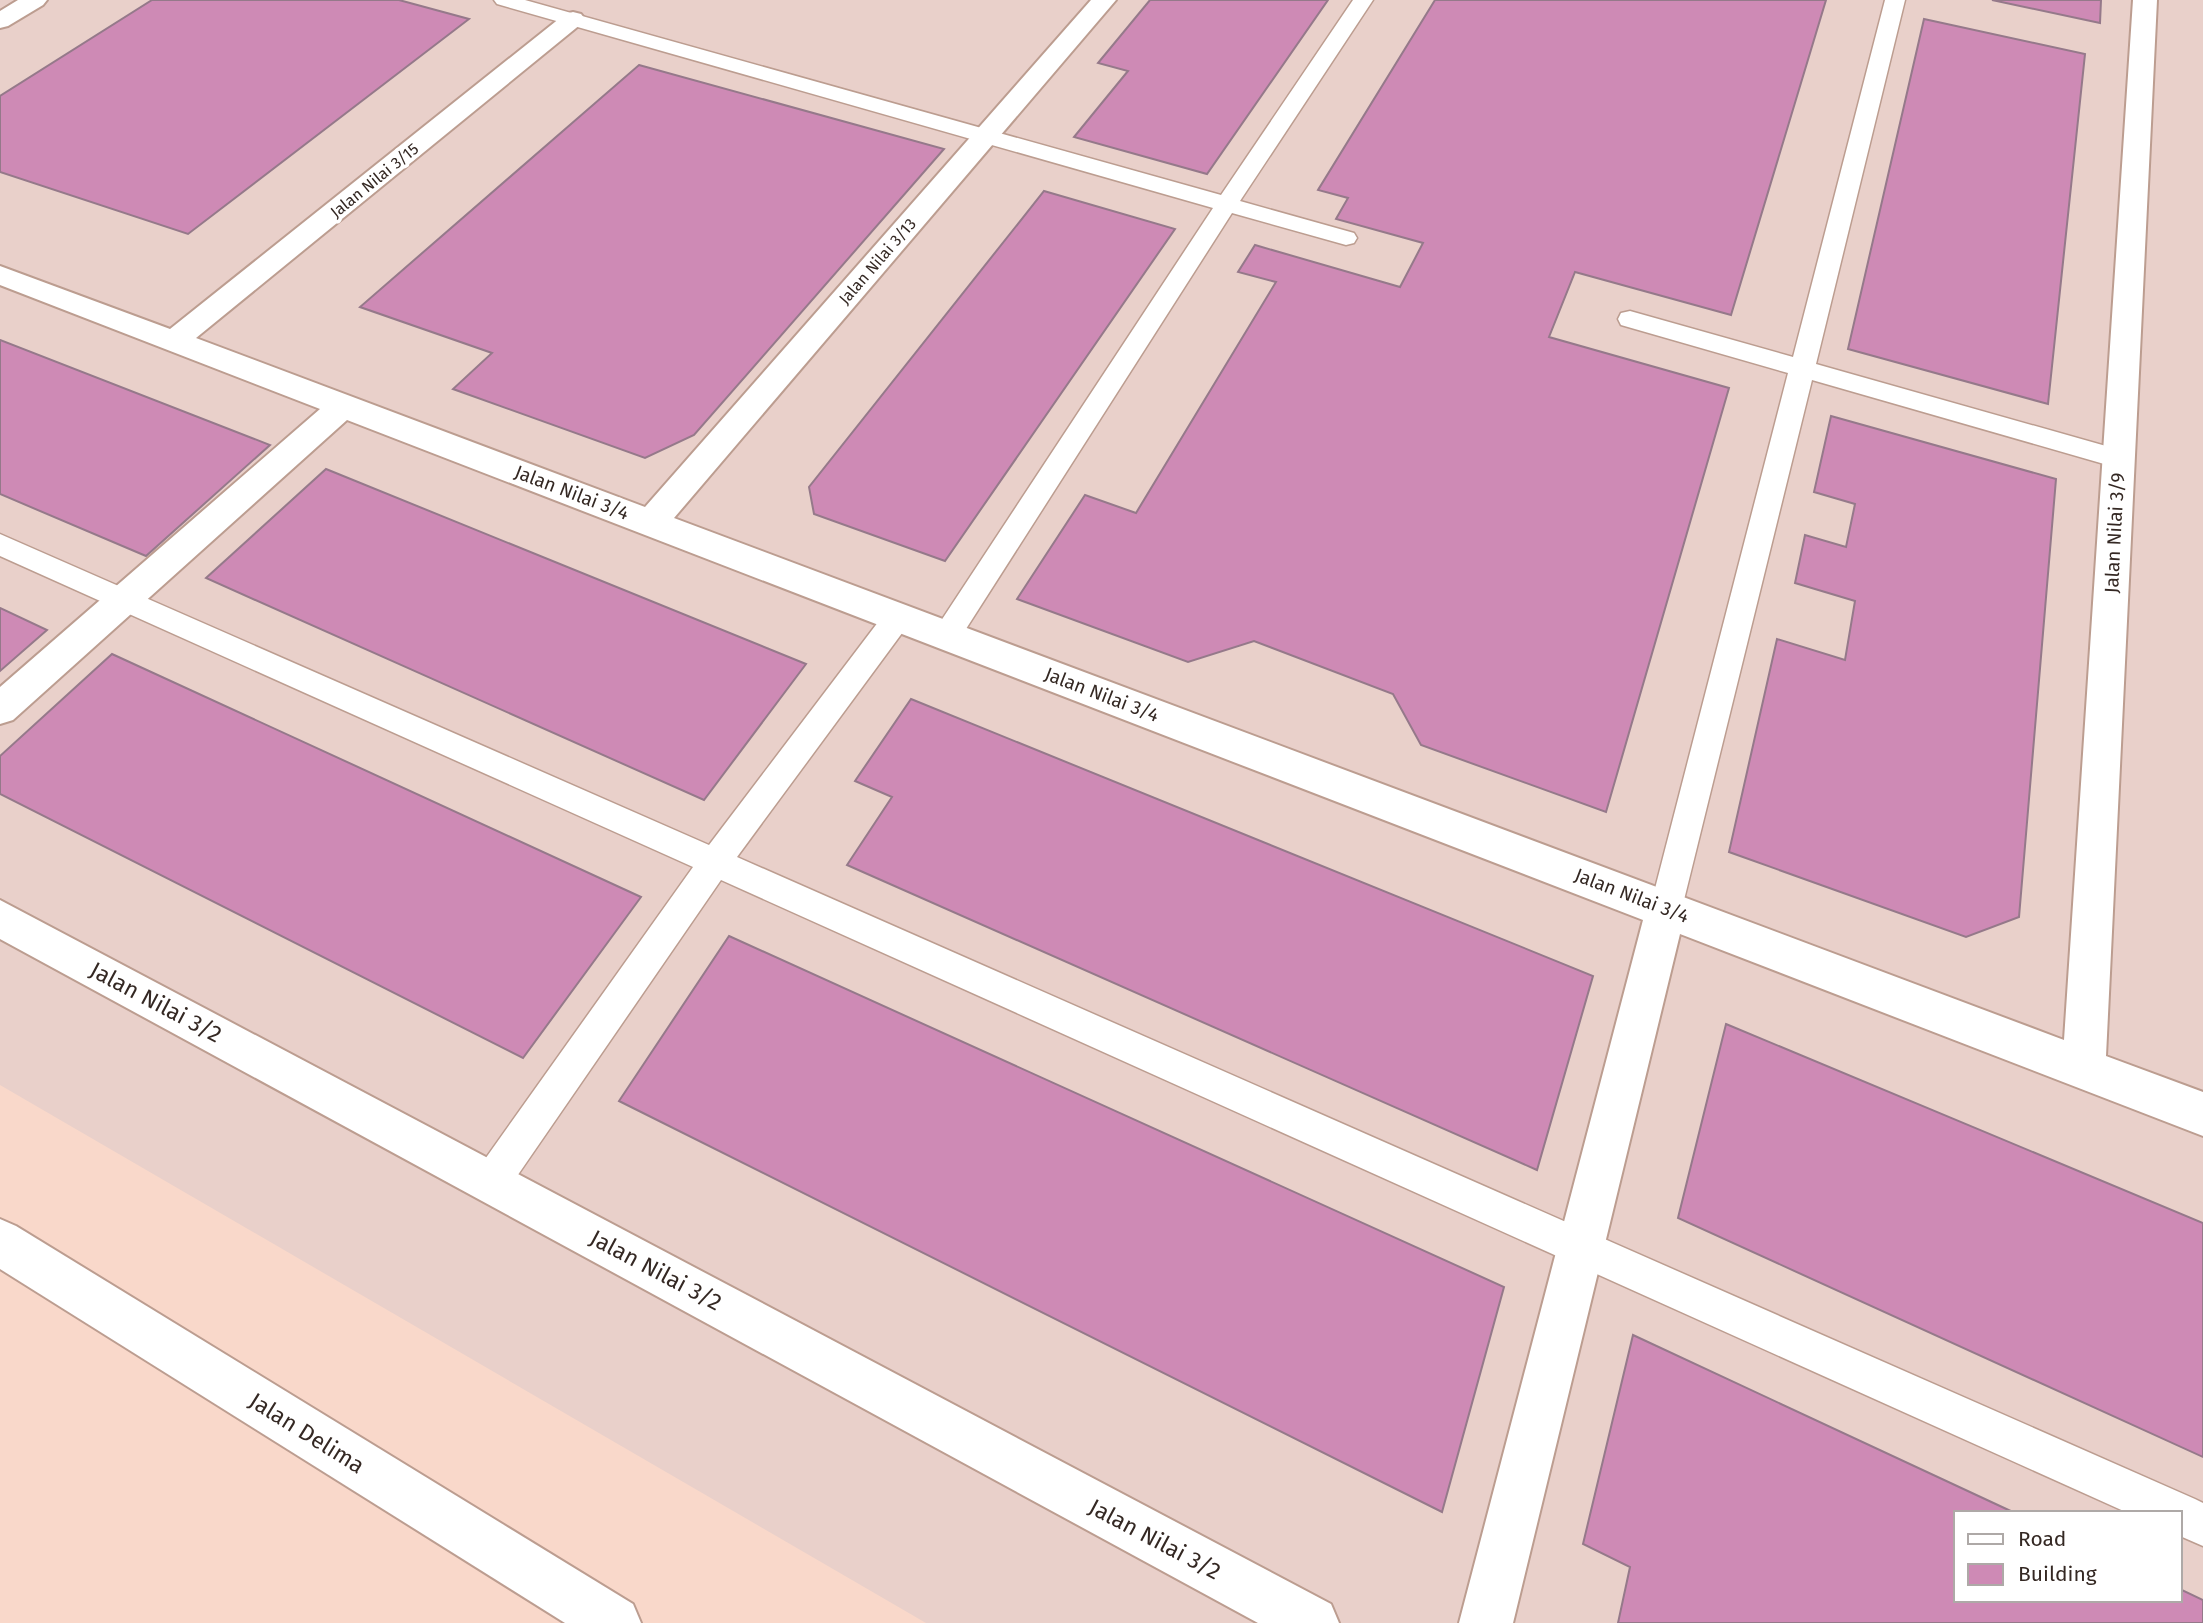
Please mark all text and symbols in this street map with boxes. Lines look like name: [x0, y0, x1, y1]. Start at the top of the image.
street label: Jalan Nilai 3/15: [326, 139, 422, 222]
street label: Jalan Nilai 3/13: [835, 214, 920, 308]
street label: Jalan Nilai 3/4: [511, 460, 632, 525]
street label: Jalan Nilai 3/9: [2100, 472, 2129, 594]
street label: Jalan Nilai 3/4: [1041, 662, 1162, 727]
street label: Jalan Nilai 3/4: [1571, 863, 1692, 928]
street label: Jalan Nilai 3/2: [85, 956, 227, 1048]
street label: Jalan Nilai 3/2: [585, 1224, 727, 1316]
street label: Jalan Delima: [244, 1386, 370, 1480]
street label: Jalan Nilai 3/2: [1084, 1493, 1226, 1585]
legend: [1954, 1511, 2182, 1602]
text: Road: [2018, 1526, 2066, 1552]
text: Building: [2018, 1561, 2097, 1587]

